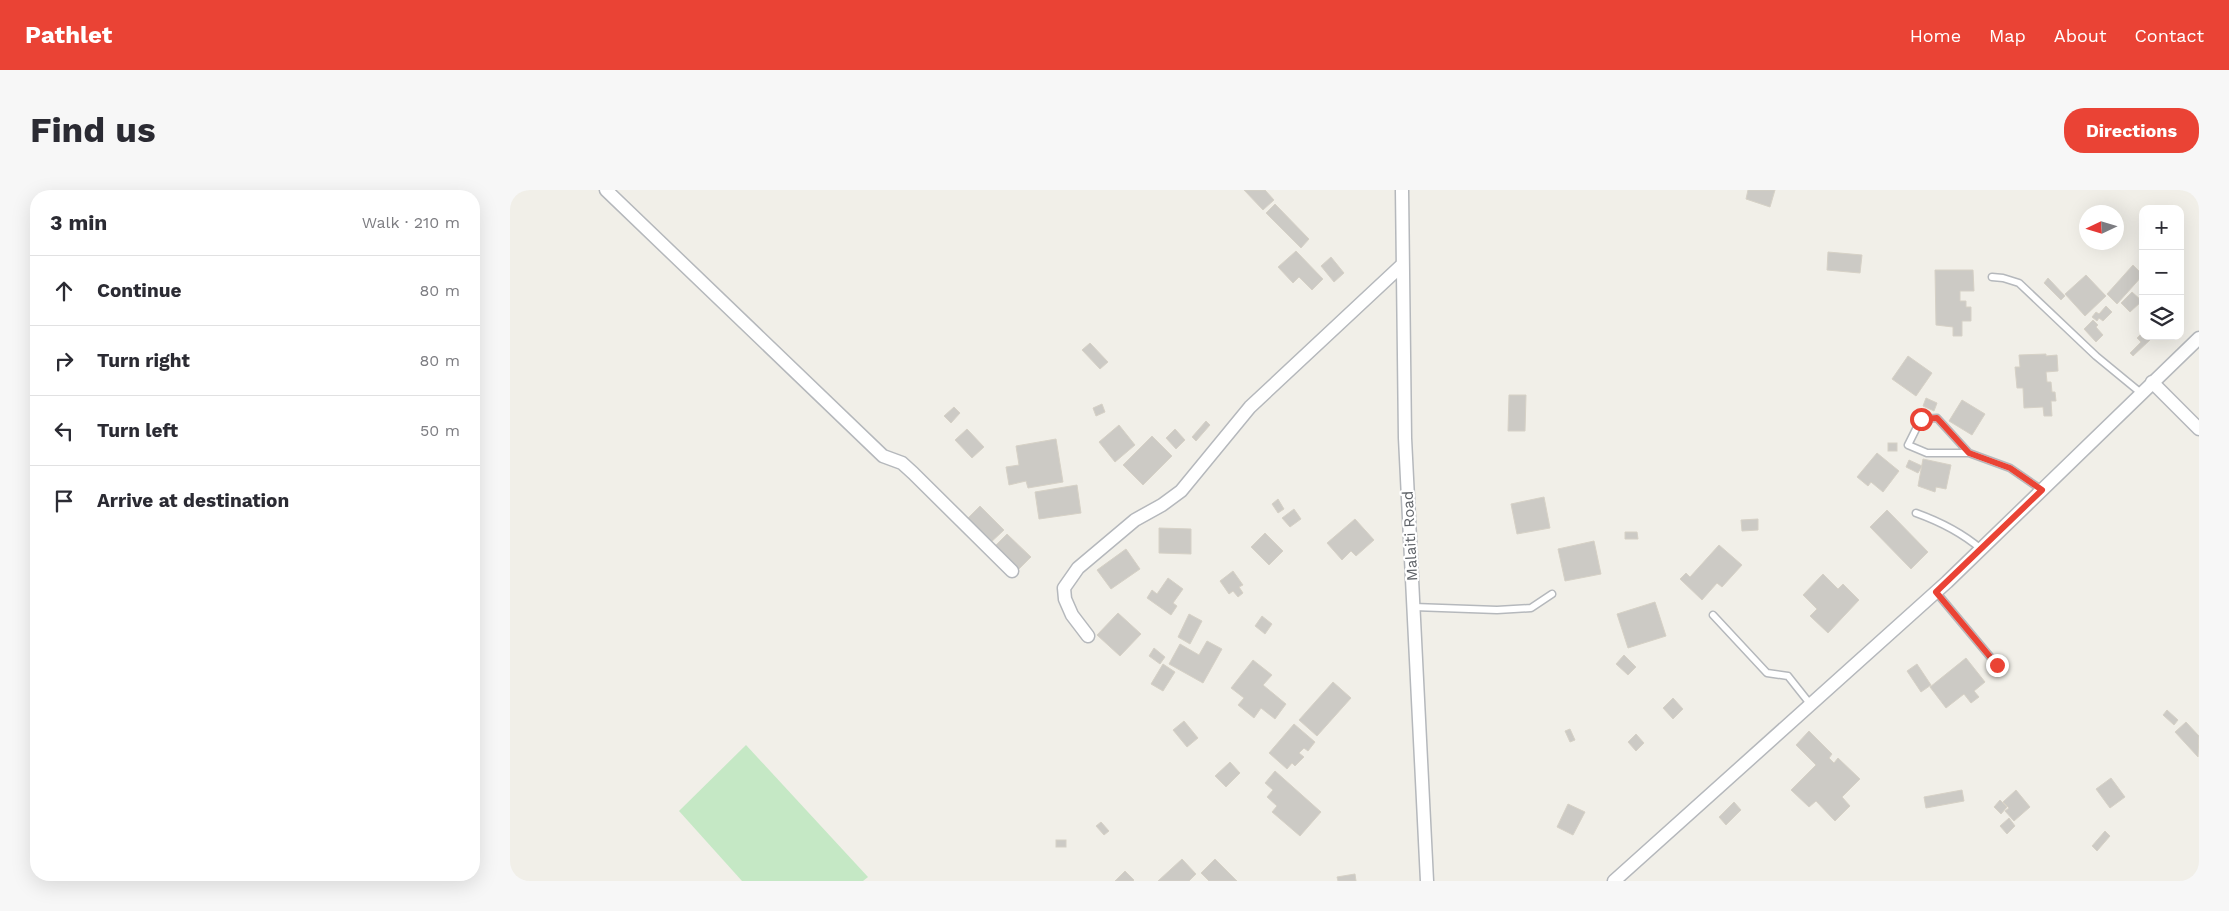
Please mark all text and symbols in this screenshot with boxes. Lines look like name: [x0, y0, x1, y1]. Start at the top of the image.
text: Pathlet: [25, 21, 112, 49]
text: Home: [1910, 25, 1961, 46]
text: Map: [1989, 25, 2026, 46]
text: About: [2054, 25, 2106, 46]
text: Contact: [2134, 25, 2204, 46]
button: Directions: [2064, 108, 2199, 153]
text: Find us: [30, 109, 156, 151]
north arrow: [2079, 205, 2124, 250]
map controls: [2139, 205, 2184, 340]
button: +: [2139, 205, 2184, 250]
text: 3 min: [50, 210, 107, 235]
text: Walk · 210 m: [362, 213, 460, 232]
button: −: [2139, 250, 2184, 295]
icon: ahead: [50, 277, 78, 305]
text: Continue: [97, 279, 181, 302]
text: 80 m: [419, 281, 460, 300]
button: layers: [2139, 295, 2184, 340]
icon: right: [50, 347, 78, 375]
text: Turn right: [97, 349, 190, 372]
text: 80 m: [419, 351, 460, 370]
route start: [1910, 408, 1933, 431]
icon: left: [50, 417, 78, 445]
text: Turn left: [97, 419, 178, 442]
text: 50 m: [420, 421, 460, 440]
icon: arrive: [50, 487, 78, 515]
text: Arrive at destination: [97, 489, 289, 512]
street label: Malaiti Road: [1399, 490, 1421, 582]
route end: [1986, 654, 2009, 677]

